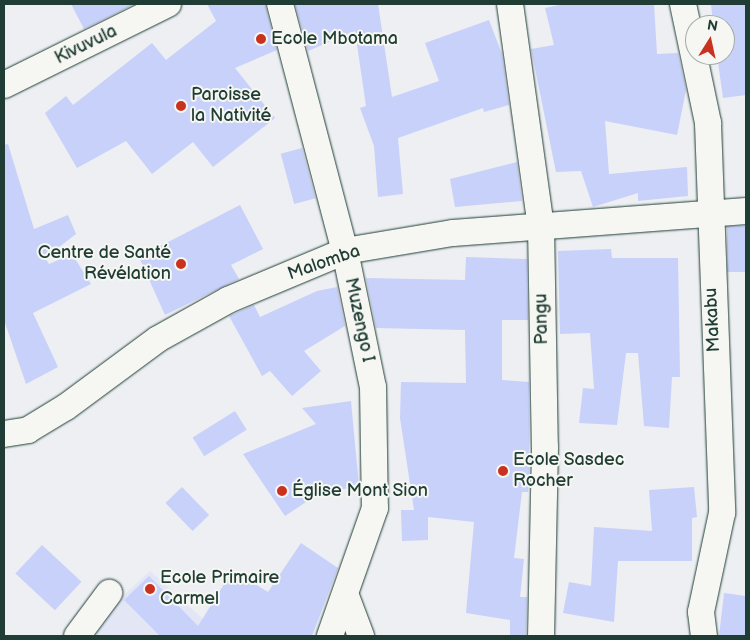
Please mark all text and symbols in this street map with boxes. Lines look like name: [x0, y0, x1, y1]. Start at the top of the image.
north arrow: [685, 15, 735, 65]
text: N: [706, 16, 719, 35]
street label: Kivuvula: [51, 21, 121, 69]
place label: Ecole Mbotama: [271, 28, 398, 50]
marker: Ecole Mbotama: [255, 33, 267, 45]
place label: Paroisse la Nativité: [191, 85, 271, 128]
marker: Paroisse la Nativité: [175, 100, 187, 112]
street label: Malomba: [285, 241, 363, 285]
place label: Centre de Santé Révélation: [37, 243, 171, 286]
marker: Centre de Santé Révélation: [175, 258, 187, 270]
street label: Muzengo I: [340, 276, 378, 364]
street label: Makabu: [701, 287, 725, 353]
street label: Pangu: [531, 293, 553, 345]
place label: Ecole Sasdec Rocher: [513, 450, 625, 492]
marker: Ecole Sasdec Rocher: [497, 465, 509, 477]
place label: Église Mont Sion: [292, 480, 428, 502]
marker: Église Mont Sion: [276, 485, 288, 497]
place label: Ecole Primaire Carmel: [160, 568, 279, 610]
marker: Ecole Primaire Carmel: [144, 583, 156, 595]

